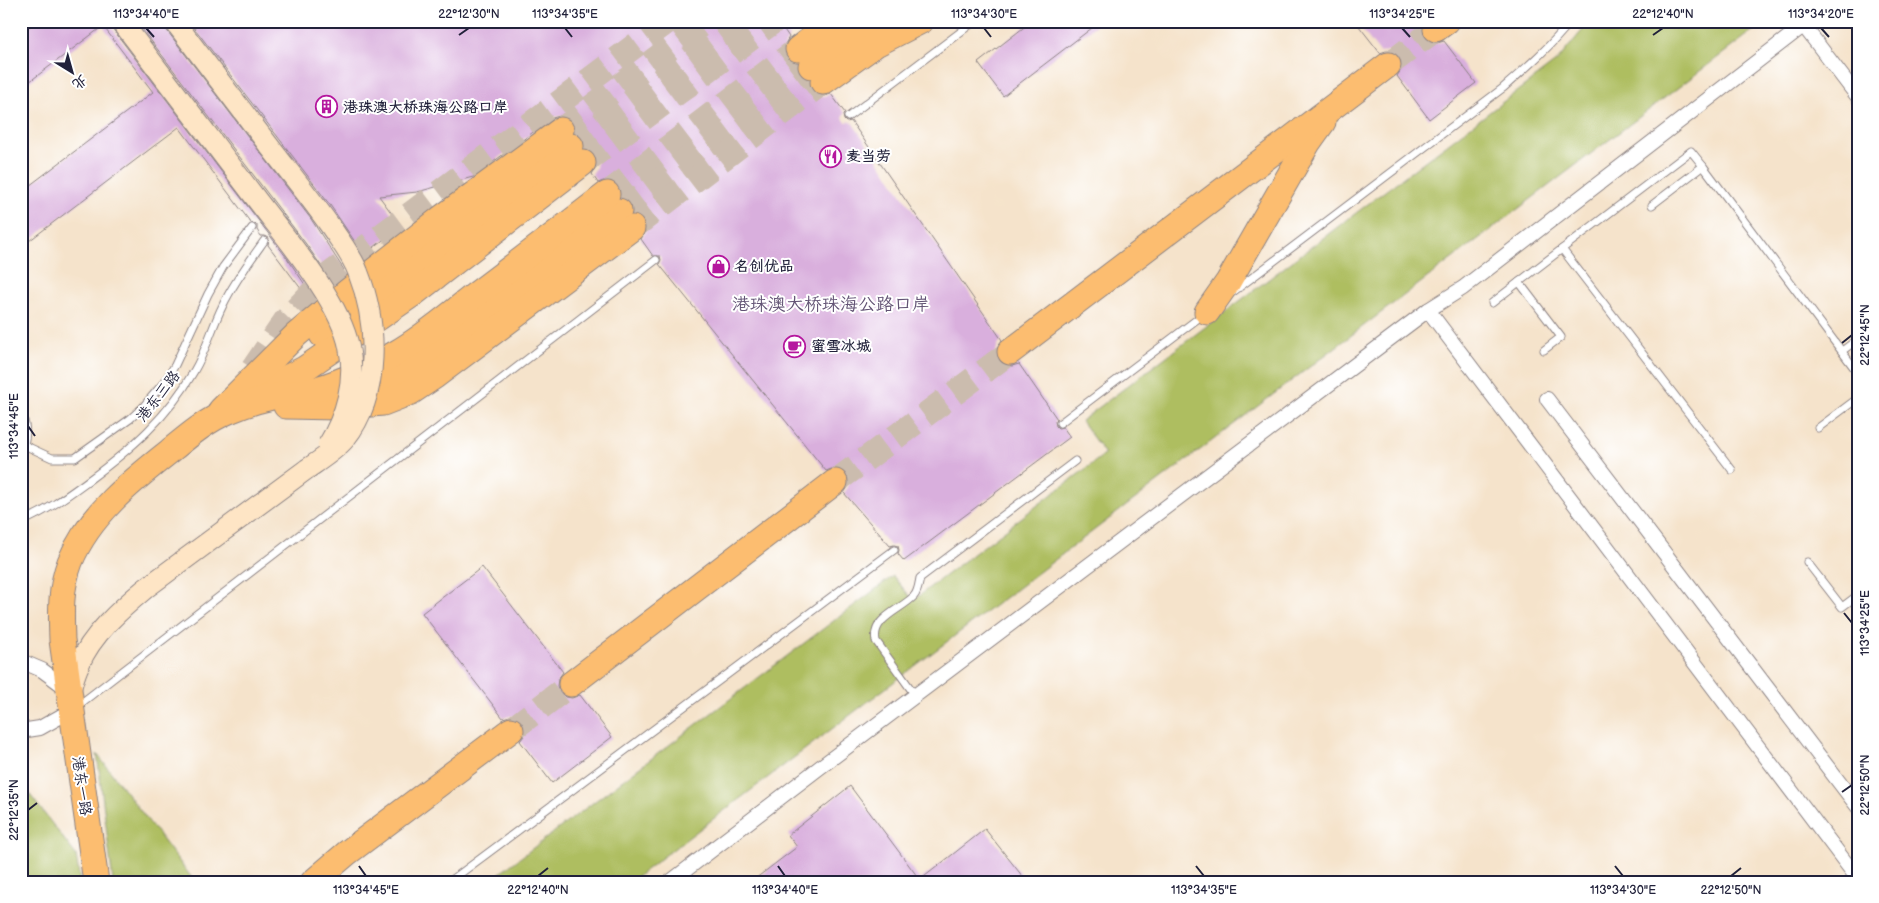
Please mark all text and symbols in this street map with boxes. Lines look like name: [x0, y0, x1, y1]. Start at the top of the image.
text: 113°34'40"E: [113, 7, 179, 22]
text: 22°12'30"N: [438, 7, 500, 22]
text: 113°34'35"E: [532, 7, 598, 22]
text: 113°34'30"E: [951, 7, 1017, 22]
text: 113°34'25"E: [1369, 7, 1435, 22]
text: 22°12'40"N: [1632, 7, 1694, 22]
text: 113°34'20"E: [1788, 7, 1854, 22]
north arrow: [48, 48, 98, 98]
text: 北: [69, 71, 90, 93]
building icon: 港珠澳大桥珠海公路口岸: [315, 95, 339, 119]
place label: 港珠澳大桥珠海公路口岸: [343, 98, 508, 117]
restaurant icon: 麦当劳: [818, 144, 842, 168]
place label: 麦当劳: [846, 147, 891, 166]
shop icon: 名创优品: [706, 254, 730, 278]
place label: 名创优品: [734, 257, 794, 276]
district label: 港珠澳大桥珠海公路口岸: [732, 294, 930, 315]
text: 22°12'45"N: [1858, 304, 1873, 366]
cafe icon: 蜜雪冰城: [783, 334, 807, 358]
place label: 蜜雪冰城: [811, 337, 871, 356]
street label: 港东三路: [132, 367, 184, 426]
text: 113°34'45"E: [7, 393, 22, 459]
text: 113°34'25"E: [1858, 590, 1873, 656]
text: 22°12'50"N: [1858, 754, 1873, 816]
street label: 港东一路: [68, 755, 95, 817]
text: 22°12'35"N: [7, 779, 22, 841]
text: 113°34'45"E: [333, 883, 399, 898]
text: 22°12'40"N: [507, 883, 569, 898]
text: 113°34'40"E: [752, 883, 818, 898]
text: 113°34'35"E: [1171, 883, 1237, 898]
text: 113°34'30"E: [1590, 883, 1656, 898]
text: 22°12'50"N: [1700, 883, 1762, 898]

